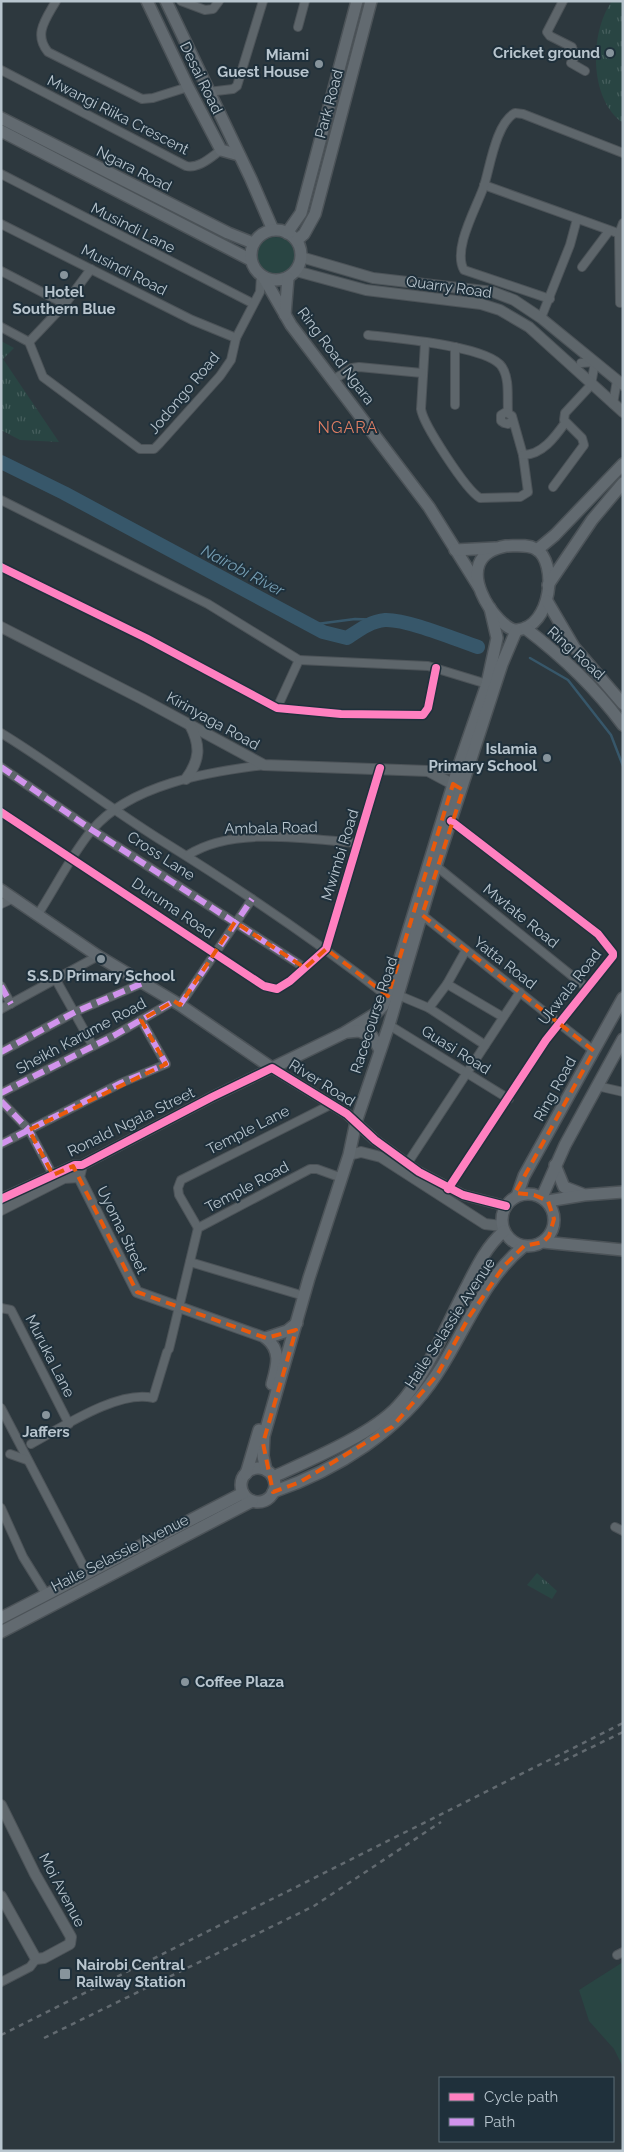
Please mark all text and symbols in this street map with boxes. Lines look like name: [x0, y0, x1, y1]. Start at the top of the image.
street label: Desai Road: [176, 39, 226, 117]
place label: Cricket ground: [493, 44, 600, 62]
place label: Miami Guest House: [217, 46, 309, 81]
marker: Cricket ground: [604, 47, 616, 59]
marker: Miami Guest House: [313, 58, 325, 70]
street label: Park Road: [311, 68, 347, 140]
street label: Mwangi Riika Crescent: [44, 71, 192, 159]
street label: Ngara Road: [93, 142, 175, 196]
street label: Musindi Lane: [88, 199, 178, 257]
street label: Musindi Road: [78, 241, 170, 299]
marker: Hotel Southern Blue: [58, 269, 70, 281]
street label: Quarry Road: [405, 272, 493, 302]
place label: Hotel Southern Blue: [12, 283, 116, 318]
street label: Ring Road Ngara: [294, 304, 378, 408]
street label: Jodongo Road: [145, 349, 223, 437]
district label: NGARA: [318, 418, 378, 437]
water label: Nairobi River: [198, 541, 288, 600]
street label: Ring Road: [544, 623, 608, 683]
street label: Kirinyaga Road: [163, 688, 263, 754]
place label: Islamia Primary School: [429, 740, 537, 775]
marker: Islamia Primary School: [541, 752, 553, 764]
street label: Mwimbi Road: [318, 807, 362, 903]
street label: Ambala Road: [224, 818, 318, 838]
street label: Cross Lane: [124, 827, 198, 885]
street label: Duruma Road: [128, 874, 218, 942]
street label: Mwtate Road: [480, 880, 562, 952]
street label: Yatta Road: [470, 933, 540, 993]
street label: Ukwala Road: [535, 945, 605, 1029]
marker: S.S.D Primary School: [95, 953, 107, 965]
street label: Racecourse Road: [347, 954, 401, 1076]
place label: S.S.D Primary School: [27, 967, 175, 985]
street label: Sheikh Karume Road: [13, 994, 149, 1078]
street label: Guasi Road: [418, 1022, 494, 1078]
street label: Ring Road: [530, 1054, 580, 1124]
street label: River Road: [286, 1056, 358, 1110]
street label: Ronald Ngala Street: [64, 1083, 198, 1161]
street label: Temple Lane: [204, 1101, 293, 1159]
street label: Temple Road: [202, 1157, 292, 1217]
street label: Uyoma Street: [93, 1183, 151, 1277]
street label: Haile Selassie Avenue: [401, 1254, 499, 1392]
street label: Muruka Lane: [21, 1312, 79, 1401]
marker: Jaffers: [40, 1409, 52, 1421]
place label: Jaffers: [22, 1423, 70, 1441]
street label: Haile Selassie Avenue: [48, 1510, 192, 1595]
place label: Coffee Plaza: [195, 1673, 284, 1691]
marker: Coffee Plaza: [179, 1676, 191, 1688]
street label: Moi Avenue: [35, 1850, 89, 1930]
place label: Nairobi Central Railway Station: [76, 1956, 186, 1991]
marker: Nairobi Central Railway Station: [58, 1967, 72, 1981]
legend: [439, 2077, 614, 2142]
text: Cycle path: [484, 2088, 558, 2106]
text: Path: [484, 2113, 515, 2131]

